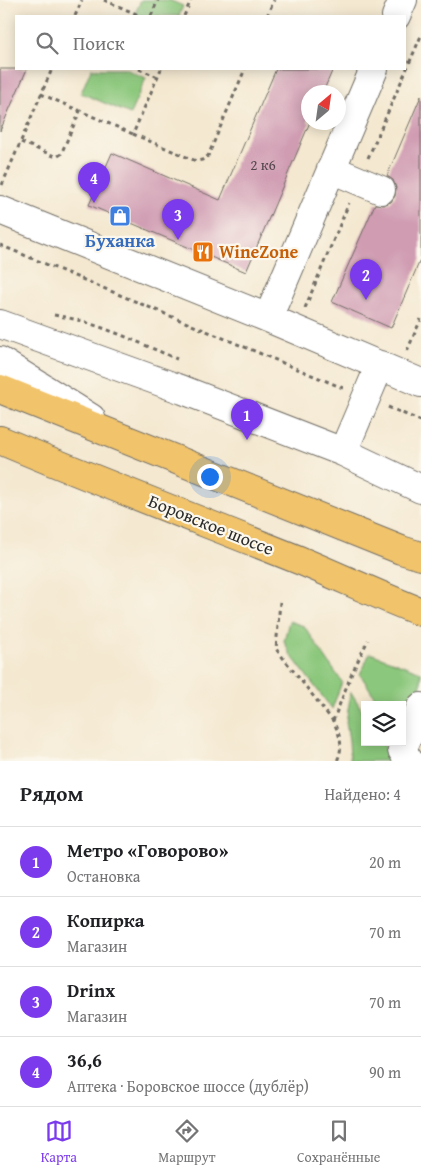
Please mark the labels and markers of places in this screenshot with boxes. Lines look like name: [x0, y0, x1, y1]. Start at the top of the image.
pin: 4: [78, 162, 110, 203]
pin: 3: [162, 199, 194, 240]
shop icon: Буханка: [108, 204, 132, 228]
place label: Буханка: [85, 227, 156, 254]
place label: WineZone: [219, 238, 299, 265]
restaurant icon: WineZone: [191, 240, 215, 264]
pin: 2: [350, 259, 382, 300]
pin: 1: [231, 399, 263, 440]

